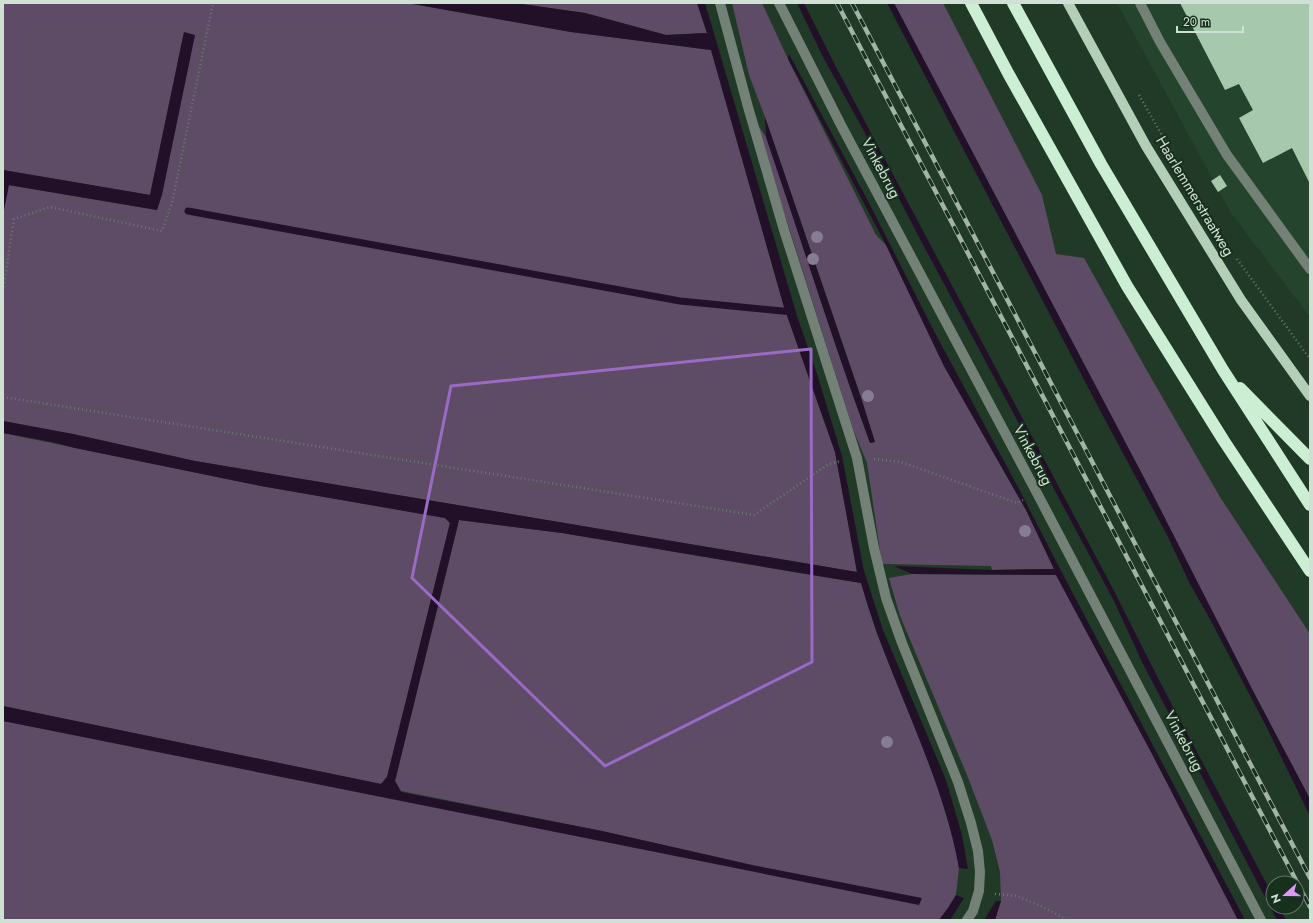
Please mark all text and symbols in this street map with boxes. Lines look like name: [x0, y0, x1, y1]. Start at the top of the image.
scale bar: [1177, 8, 1243, 34]
text: 20 m: [1183, 13, 1210, 31]
street label: Haarlemmerstraatweg: [1150, 132, 1240, 260]
street label: Vinkebrug: [856, 134, 906, 202]
street label: Vinkebrug: [1008, 421, 1058, 489]
street label: Vinkebrug: [1159, 707, 1209, 775]
north arrow: [1265, 875, 1305, 915]
text: N: [1267, 892, 1285, 906]

